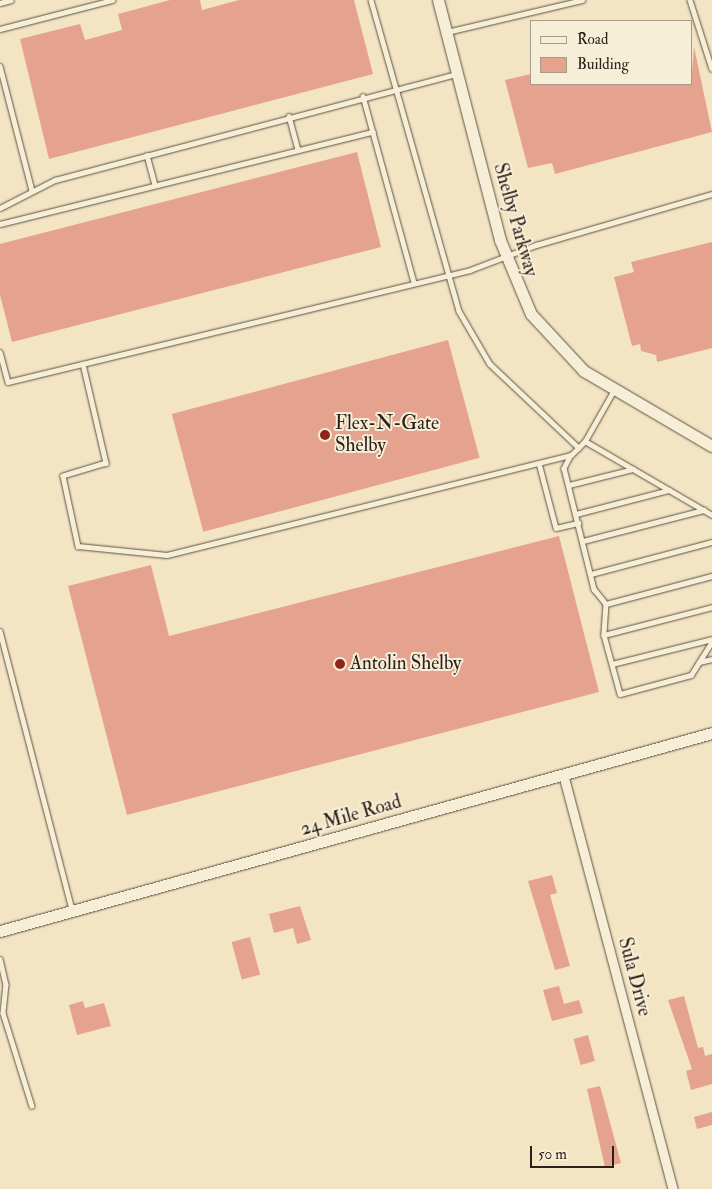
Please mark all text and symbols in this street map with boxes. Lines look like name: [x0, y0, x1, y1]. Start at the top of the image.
legend: [530, 20, 692, 85]
text: Road: [577, 30, 608, 49]
text: Building: [577, 55, 629, 74]
street label: Shelby Parkway: [488, 161, 542, 279]
place label: Flex-N-Gate Shelby: [335, 413, 439, 457]
marker: Flex-N-Gate Shelby: [319, 429, 331, 441]
place label: Antolin Shelby: [350, 653, 461, 675]
marker: Antolin Shelby: [334, 658, 346, 670]
street label: 24 Mile Road: [298, 791, 404, 841]
street label: Sula Drive: [613, 935, 655, 1019]
scale bar: [532, 1136, 616, 1168]
text: 50 m: [538, 1145, 567, 1164]

